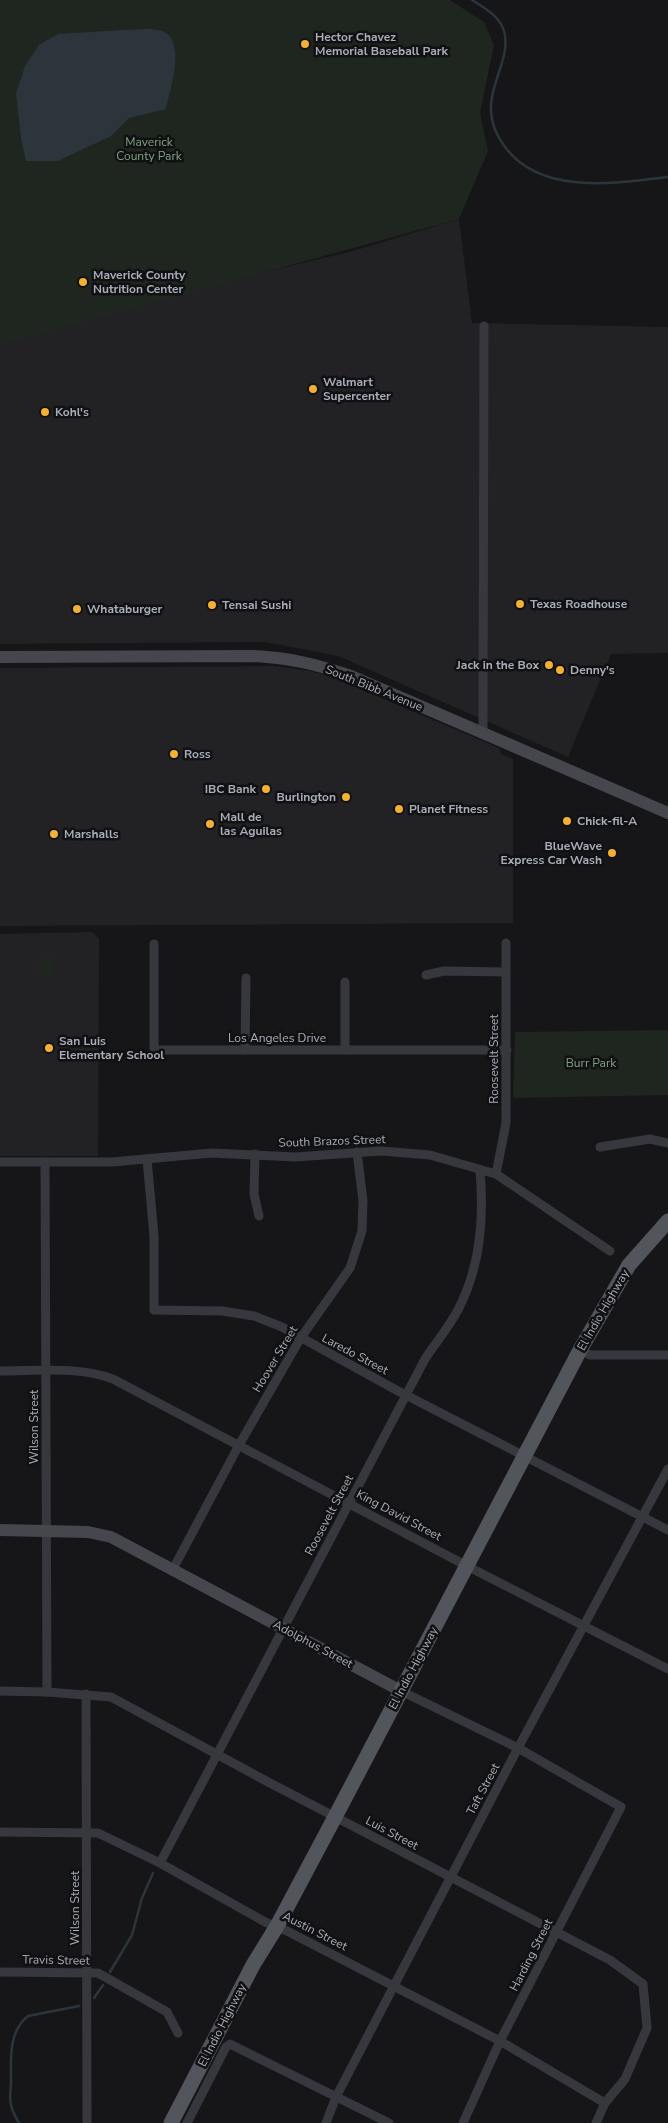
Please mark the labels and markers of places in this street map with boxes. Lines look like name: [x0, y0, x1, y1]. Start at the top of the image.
place label: Hector Chavez Memorial Baseball Park: [315, 29, 448, 59]
marker: Hector Chavez Memorial Baseball Park: [299, 38, 311, 50]
place label: Maverick County Nutrition Center: [93, 267, 186, 297]
marker: Maverick County Nutrition Center: [77, 276, 89, 288]
place label: Walmart Supercenter: [323, 374, 391, 404]
marker: Walmart Supercenter: [307, 383, 319, 395]
place label: Kohl's: [55, 404, 89, 420]
marker: Kohl's: [39, 406, 51, 418]
place label: Texas Roadhouse: [530, 596, 628, 612]
place label: Tensai Sushi: [222, 597, 291, 613]
marker: Texas Roadhouse: [514, 598, 526, 610]
marker: Tensai Sushi: [206, 599, 218, 611]
place label: Whataburger: [87, 601, 163, 617]
marker: Whataburger: [71, 603, 83, 615]
place label: Jack in the Box: [456, 657, 539, 673]
marker: Jack in the Box: [543, 659, 555, 671]
place label: Denny's: [570, 662, 615, 678]
marker: Denny's: [554, 664, 566, 676]
place label: Ross: [184, 746, 211, 762]
marker: Ross: [168, 748, 180, 760]
place label: IBC Bank: [205, 781, 257, 797]
marker: IBC Bank: [260, 783, 272, 795]
place label: Burlington: [276, 789, 336, 805]
marker: Burlington: [340, 791, 352, 803]
place label: Planet Fitness: [409, 801, 488, 817]
marker: Planet Fitness: [393, 803, 405, 815]
place label: Mall de las Aguilas: [220, 809, 282, 839]
place label: Chick-fil-A: [577, 813, 637, 829]
marker: Chick-fil-A: [561, 815, 573, 827]
marker: Mall de las Aguilas: [204, 818, 216, 830]
place label: Marshalls: [64, 826, 119, 842]
marker: Marshalls: [48, 828, 60, 840]
place label: BlueWave Express Car Wash: [501, 838, 602, 868]
marker: BlueWave Express Car Wash: [606, 847, 618, 859]
place label: San Luis Elementary School: [59, 1033, 164, 1063]
marker: San Luis Elementary School: [43, 1042, 55, 1054]

